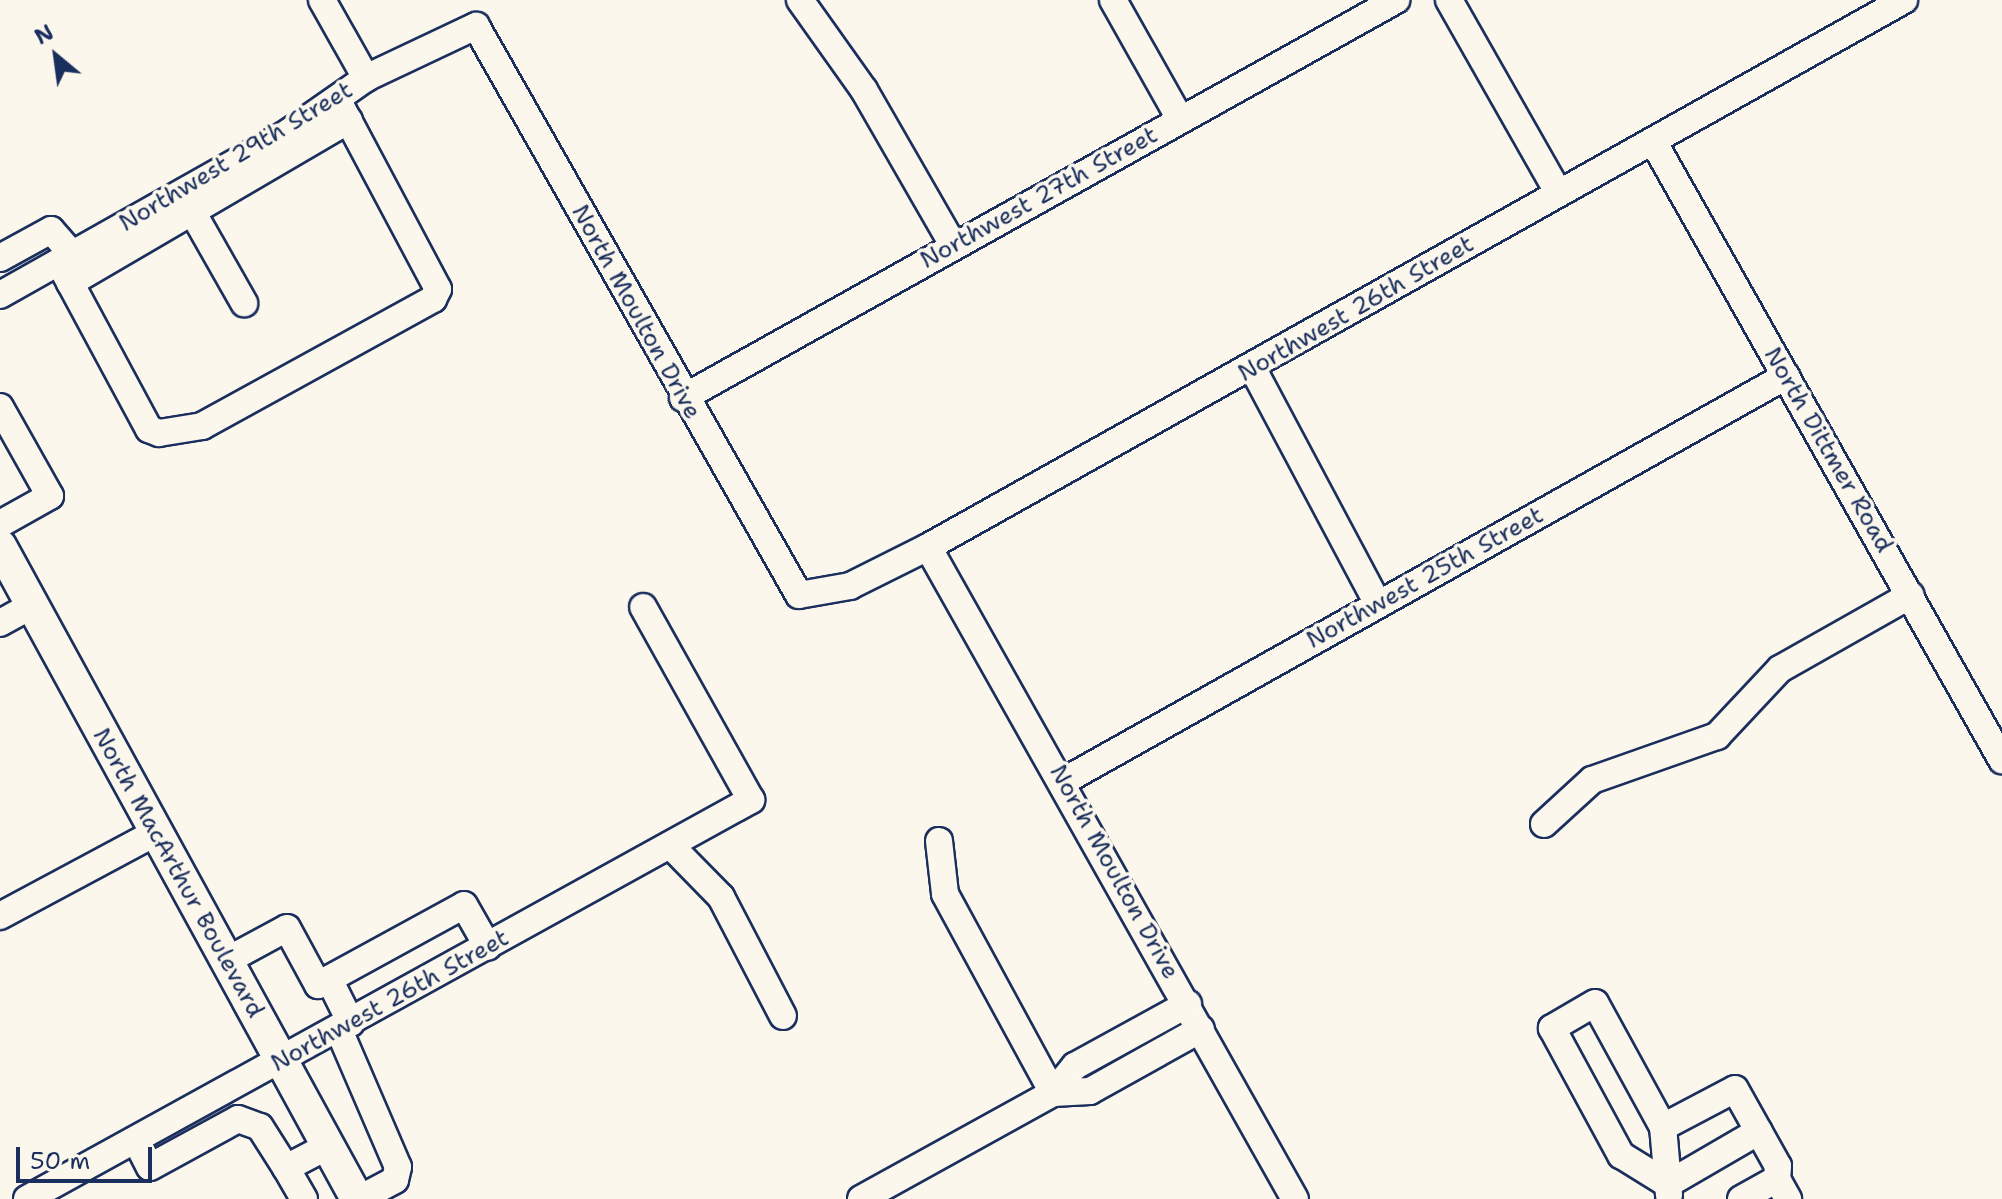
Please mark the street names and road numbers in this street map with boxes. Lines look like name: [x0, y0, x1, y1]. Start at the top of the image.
street label: Northwest 29th Street: [114, 76, 358, 238]
street label: Northwest 27th Street: [915, 121, 1163, 275]
street label: North Moulton Drive: [565, 200, 707, 424]
street label: Northwest 26th Street: [1233, 230, 1479, 388]
street label: North Dittmer Road: [1757, 342, 1899, 558]
street label: Northwest 25th Street: [1302, 501, 1548, 655]
street label: North MacArthur Boulevard: [86, 723, 270, 1023]
street label: North Moulton Drive: [1043, 760, 1185, 984]
street label: Northwest 26th Street: [266, 924, 514, 1078]

